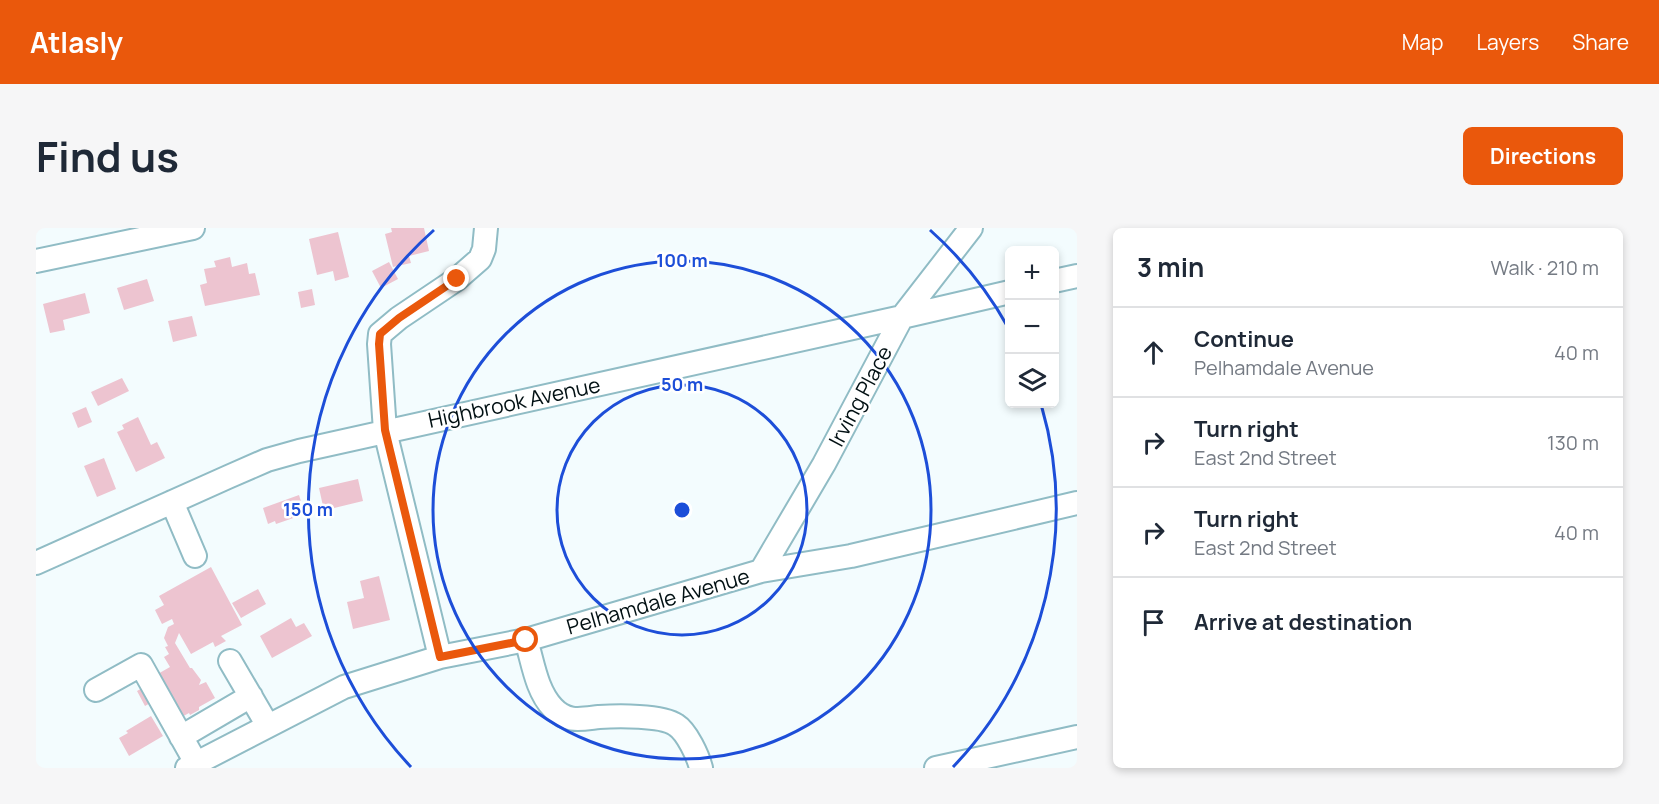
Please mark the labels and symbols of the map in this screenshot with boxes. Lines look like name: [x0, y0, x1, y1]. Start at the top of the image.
text: 100 m: [656, 248, 708, 272]
route end: [443, 265, 469, 291]
street label: Irving Place: [822, 341, 898, 451]
street label: Highbrook Avenue: [425, 370, 603, 434]
text: 50 m: [661, 372, 703, 396]
text: 150 m: [283, 497, 333, 521]
centre of rings: [672, 500, 692, 520]
street label: Pelhamdale Avenue: [563, 561, 753, 641]
route start: [512, 626, 538, 652]

